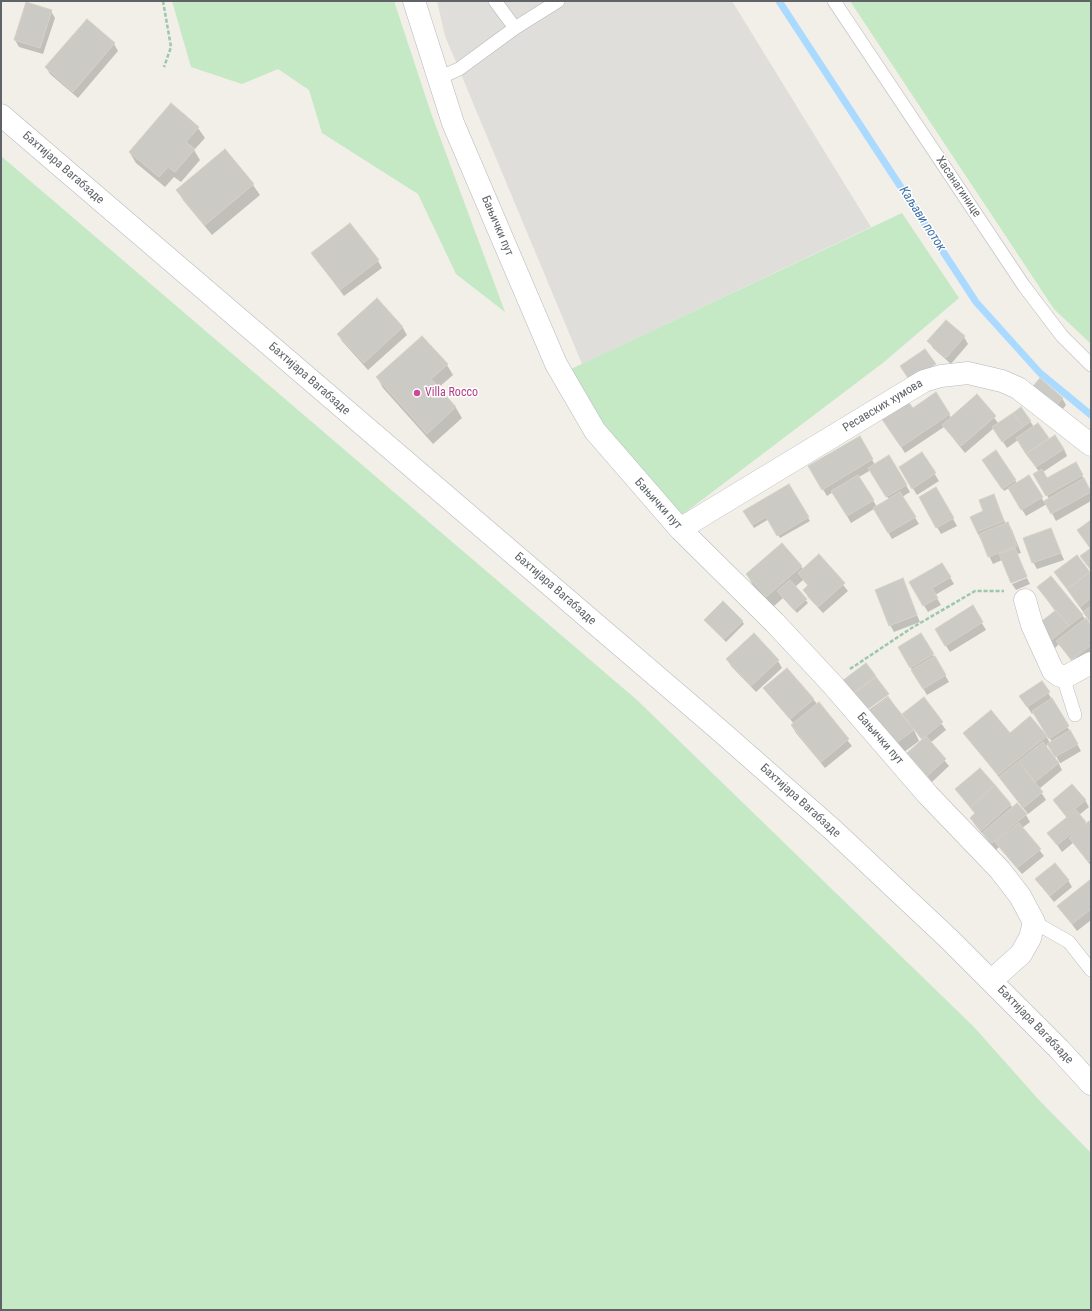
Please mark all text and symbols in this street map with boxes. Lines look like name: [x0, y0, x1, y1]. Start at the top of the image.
street label: Бахтијара Вагабзаде: [19, 129, 107, 207]
street label: Хасанагинице: [932, 154, 984, 220]
water label: Каљави поток: [895, 184, 949, 254]
street label: Бањички пут: [478, 194, 516, 258]
street label: Бахтијара Вагабзаде: [265, 340, 353, 418]
street label: Ресавских хумова: [840, 376, 926, 436]
place label: Villa Rocco: [425, 386, 478, 400]
marker: Villa Rocco: [412, 388, 422, 398]
street label: Бањички пут: [631, 475, 685, 533]
street label: Бахтијара Вагабзаде: [511, 550, 599, 628]
street label: Бањички пут: [854, 710, 906, 768]
street label: Бахтијара Вагабзаде: [757, 761, 843, 841]
street label: Бахтијара Вагабзаде: [994, 983, 1076, 1067]

